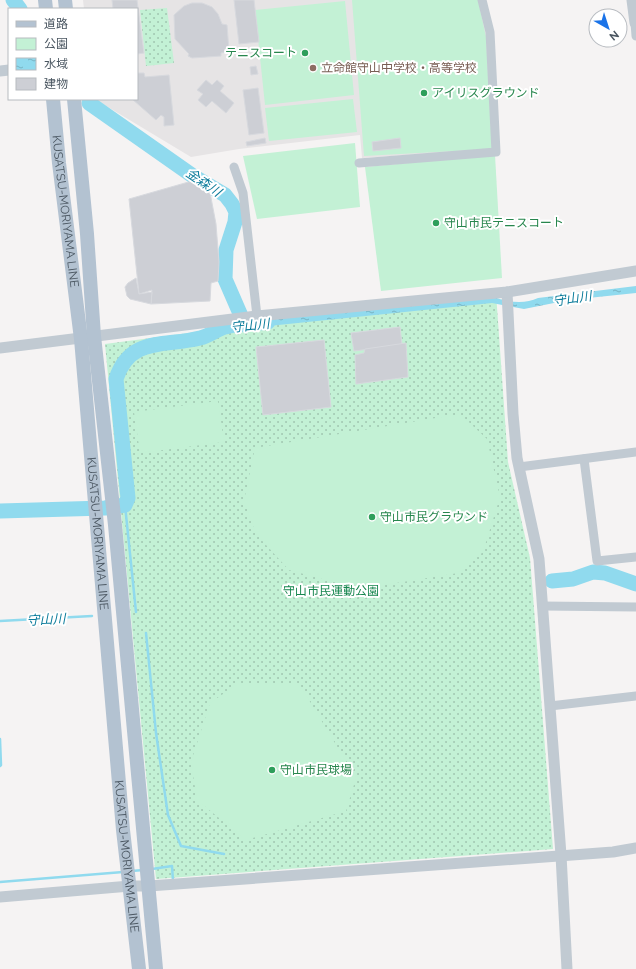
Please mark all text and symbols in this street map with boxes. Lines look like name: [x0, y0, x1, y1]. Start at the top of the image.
legend: [8, 8, 138, 100]
north arrow: [588, 8, 628, 48]
text: 道路: [44, 17, 68, 31]
text: N: [607, 28, 621, 43]
text: 公園: [44, 37, 68, 51]
place label: テニスコート: [225, 46, 297, 60]
marker: テニスコート: [300, 48, 310, 58]
text: 水域: [44, 57, 68, 71]
place label: 立命館守山中学校・高等学校: [321, 61, 477, 75]
marker: 立命館守山中学校・高等学校: [308, 63, 318, 73]
text: 建物: [44, 77, 68, 91]
place label: アイリスグラウンド: [432, 86, 539, 100]
marker: アイリスグラウンド: [419, 88, 429, 98]
street label: KUSATSU-MORIYAMA LINE: [49, 135, 81, 288]
water label: 金森川: [183, 165, 226, 201]
place label: 守山市民テニスコート: [444, 216, 564, 230]
marker: 守山市民テニスコート: [431, 218, 441, 228]
water label: 守山川: [552, 288, 594, 309]
water label: 守山川: [230, 316, 272, 335]
street label: KUSATSU-MORIYAMA LINE: [84, 457, 111, 611]
place label: 守山市民グラウンド: [380, 510, 488, 524]
marker: 守山市民グラウンド: [367, 512, 377, 522]
park label: 守山市民運動公園: [283, 584, 379, 598]
water label: 守山川: [26, 611, 68, 628]
place label: 守山市民球場: [280, 763, 352, 777]
marker: 守山市民球場: [267, 765, 277, 775]
street label: KUSATSU-MORIYAMA LINE: [112, 780, 142, 933]

